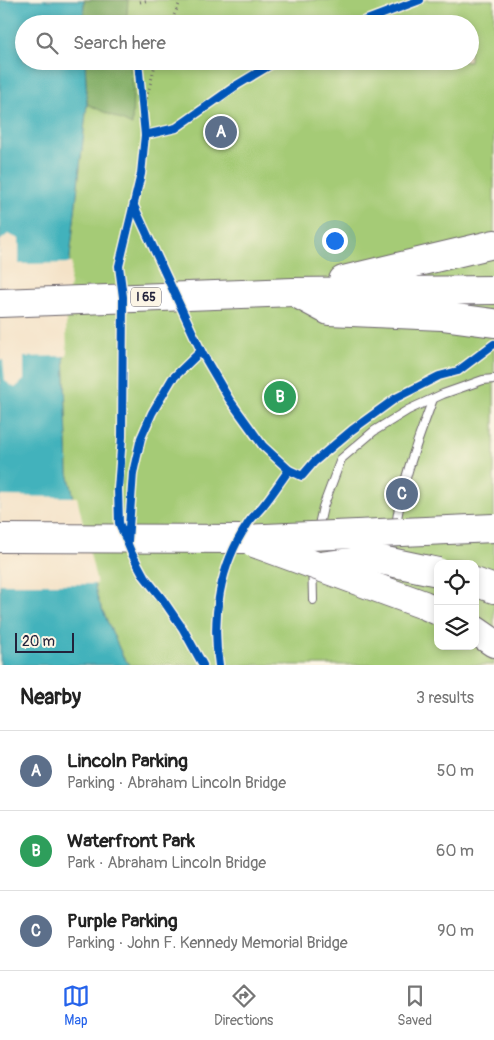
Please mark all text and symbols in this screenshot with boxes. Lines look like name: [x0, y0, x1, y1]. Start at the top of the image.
search box: [15, 15, 479, 70]
icon: search: [33, 29, 61, 57]
text: Search here: [73, 31, 166, 55]
pin: A: [205, 113, 237, 151]
your location: [322, 228, 348, 254]
road number: I 65: [131, 288, 161, 306]
pin: B: [264, 378, 296, 416]
pin: C: [386, 475, 418, 513]
map controls: [434, 560, 479, 650]
button: locate: [434, 560, 479, 605]
button: layers: [434, 605, 479, 650]
scale bar: [15, 630, 74, 653]
text: 20 m: [22, 633, 55, 650]
text: Nearby: [20, 684, 81, 711]
text: 3 results: [416, 688, 474, 708]
text: Lincoln Parking: [67, 749, 188, 773]
text: A: [31, 761, 41, 781]
text: 50 m: [437, 761, 474, 781]
text: Parking · Abraham Lincoln Bridge: [67, 773, 286, 793]
text: Waterfront Park: [67, 829, 195, 853]
text: B: [31, 841, 41, 861]
text: 60 m: [436, 841, 474, 861]
text: Park · Abraham Lincoln Bridge: [67, 853, 266, 873]
text: Purple Parking: [67, 909, 178, 933]
text: C: [31, 921, 41, 941]
text: 90 m: [437, 921, 474, 941]
text: Parking · John F. Kennedy Memorial Bridge: [67, 933, 348, 953]
tab: Map: [62, 982, 90, 1029]
tab: Directions: [214, 982, 273, 1029]
tab: Saved: [397, 982, 432, 1029]

